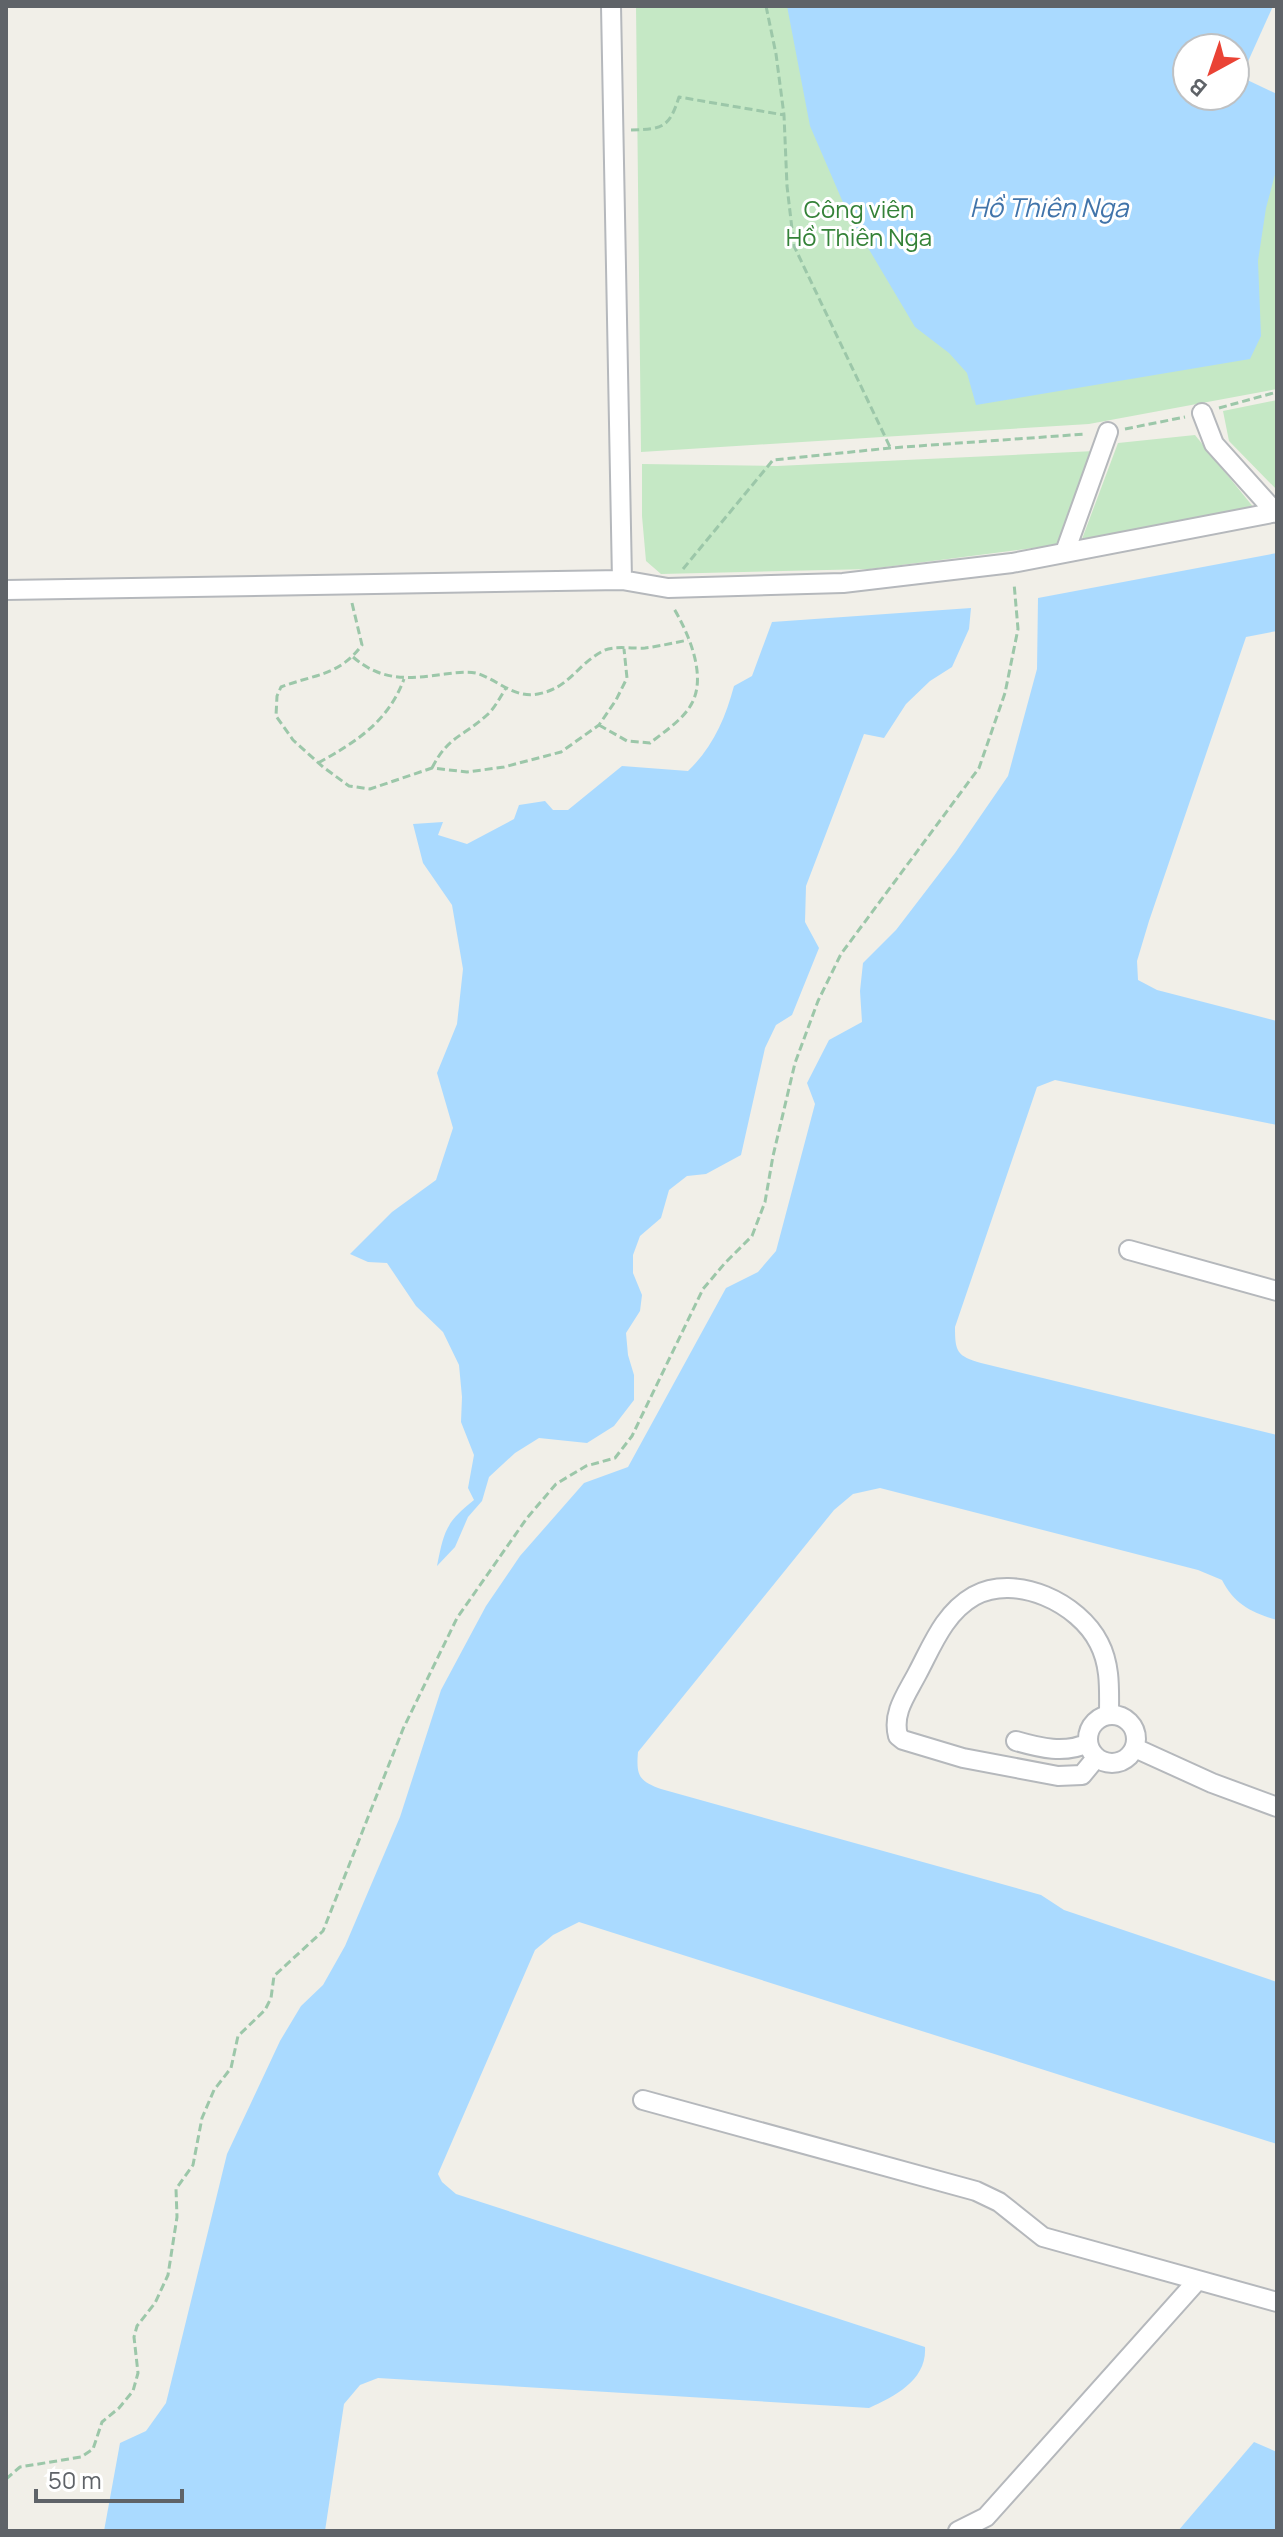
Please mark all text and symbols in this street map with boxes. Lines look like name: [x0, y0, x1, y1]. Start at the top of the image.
north arrow: [1171, 32, 1251, 112]
text: B: [1183, 71, 1213, 103]
water label: Hồ Thiên Nga: [970, 189, 1130, 225]
park label: Công viên Hồ Thiên Nga: [786, 192, 932, 253]
scale bar: [36, 2453, 182, 2503]
text: 50 m: [48, 2463, 102, 2496]

